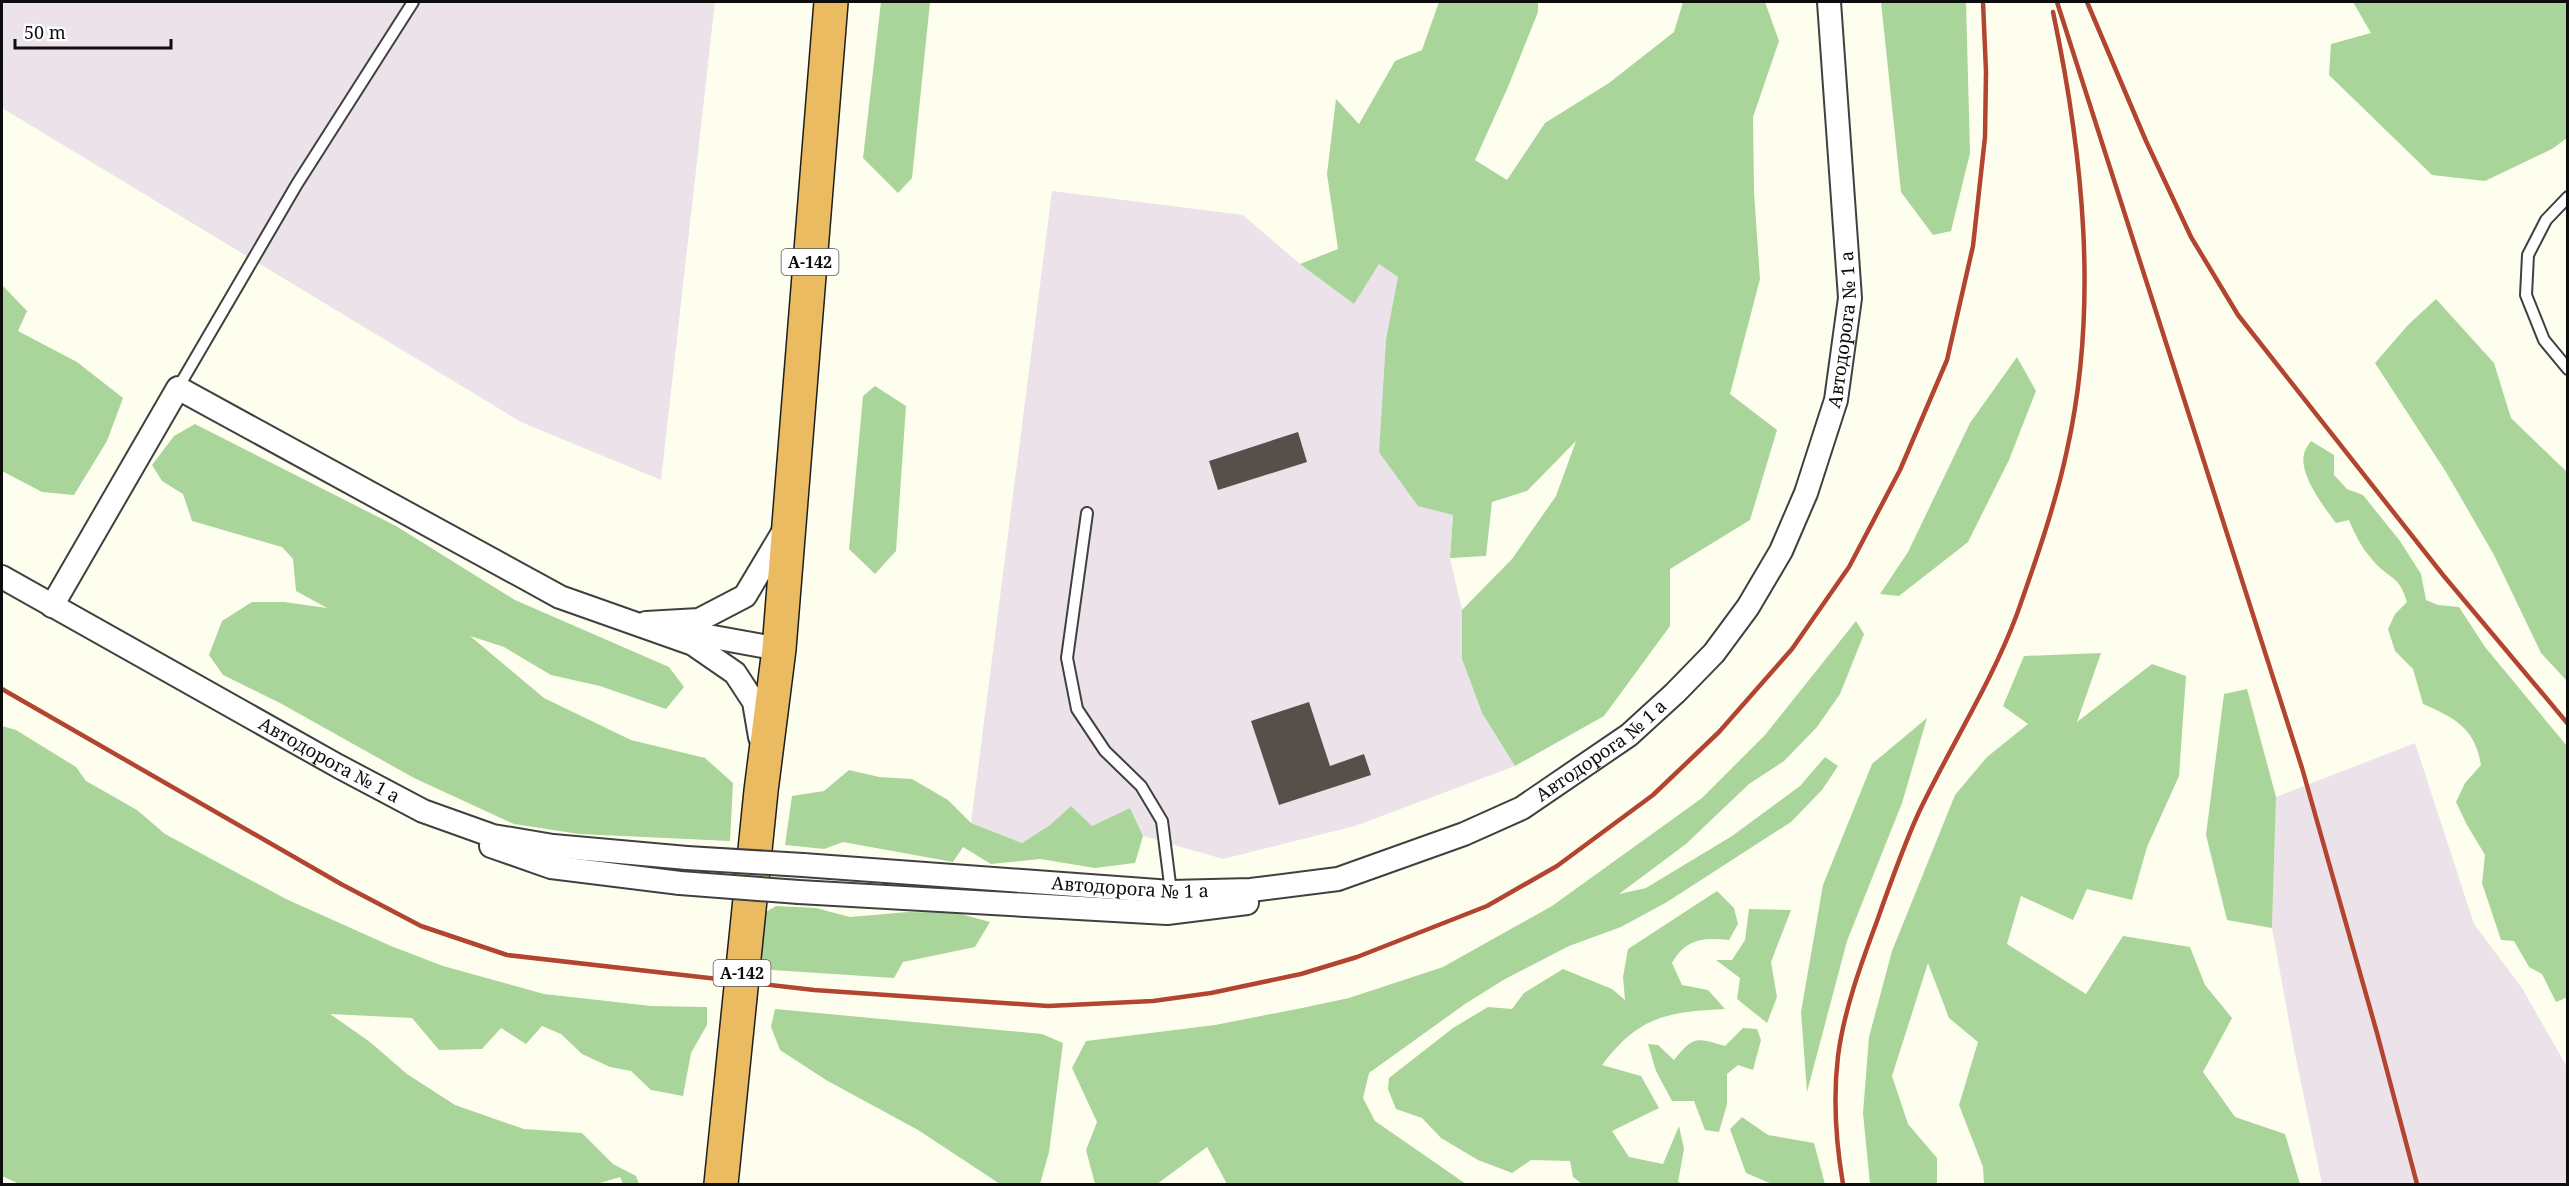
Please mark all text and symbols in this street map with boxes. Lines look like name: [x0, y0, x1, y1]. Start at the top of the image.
scale bar: [15, 12, 171, 50]
text: 50 m: [24, 20, 66, 44]
road number: А-142: [782, 249, 838, 275]
street label: Автодорога № 1 а: [1821, 250, 1861, 411]
street label: Автодорога № 1 а: [1530, 694, 1671, 806]
street label: Автодорога № 1 а: [255, 711, 404, 808]
street label: Автодорога № 1 а: [1051, 870, 1209, 904]
road number: А-142: [714, 960, 771, 986]

